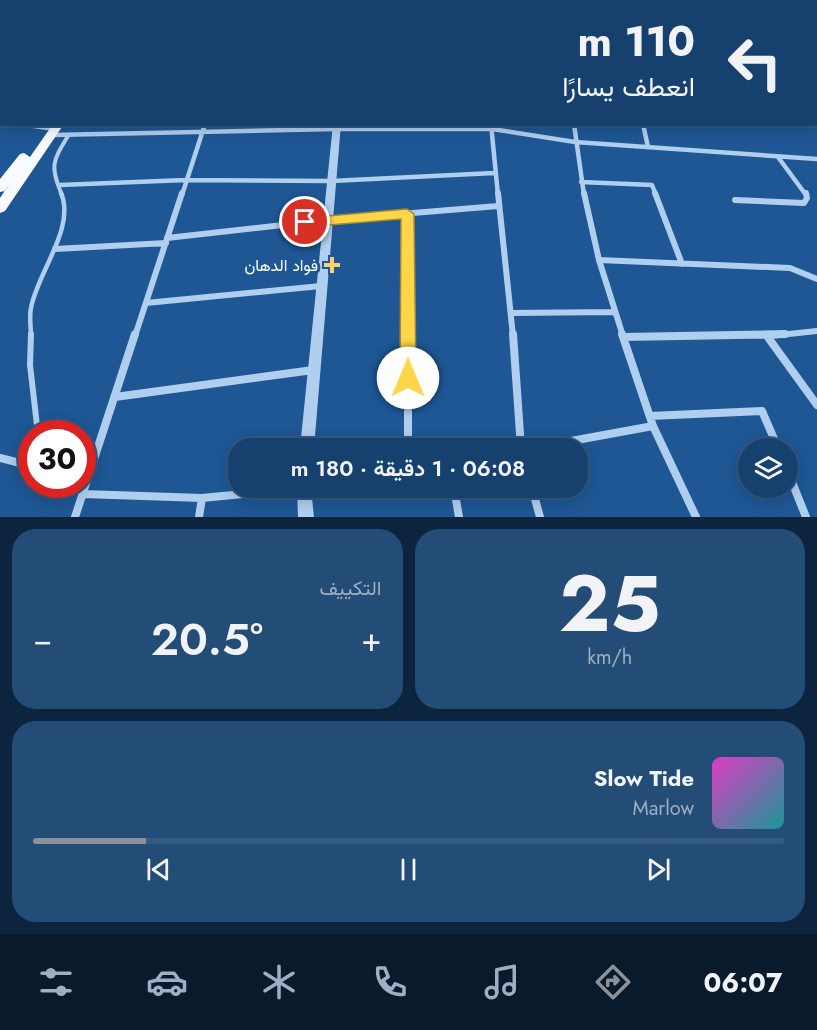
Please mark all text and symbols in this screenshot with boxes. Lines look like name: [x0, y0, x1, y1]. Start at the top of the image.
text: 110 m: [577, 11, 695, 72]
icon: left: [716, 24, 794, 102]
text: انعطف يسارًا: [562, 67, 695, 106]
pin: [279, 196, 330, 247]
icon: arrive: [288, 205, 321, 238]
place label: فواد الدهان: [244, 254, 318, 277]
marker: فواد الدهان: [323, 256, 341, 274]
position arrow: [376, 346, 440, 410]
speed limit sign: 30: [18, 420, 96, 498]
map controls: [738, 438, 798, 498]
button: layers: [738, 438, 798, 498]
text: 06:08 · 1 دقيقة · 180 m: [291, 452, 525, 484]
text: 25: [559, 548, 661, 660]
text: التكييف: [319, 574, 382, 603]
text: 20.5°: [151, 607, 263, 672]
text: −: [33, 616, 52, 663]
text: +: [361, 616, 381, 663]
text: km/h: [587, 643, 632, 672]
text: Slow Tide: [594, 762, 694, 794]
text: Marlow: [633, 794, 694, 823]
icon: previous: [142, 853, 175, 886]
icon: pause: [392, 853, 425, 886]
icon: next: [642, 853, 675, 886]
icon: filters: [35, 961, 77, 1003]
icon: car: [146, 961, 188, 1003]
icon: climate: [258, 961, 300, 1003]
icon: phone: [369, 961, 411, 1003]
icon: music: [481, 961, 523, 1003]
icon: directions: [592, 961, 634, 1003]
text: 06:07: [703, 963, 782, 1002]

